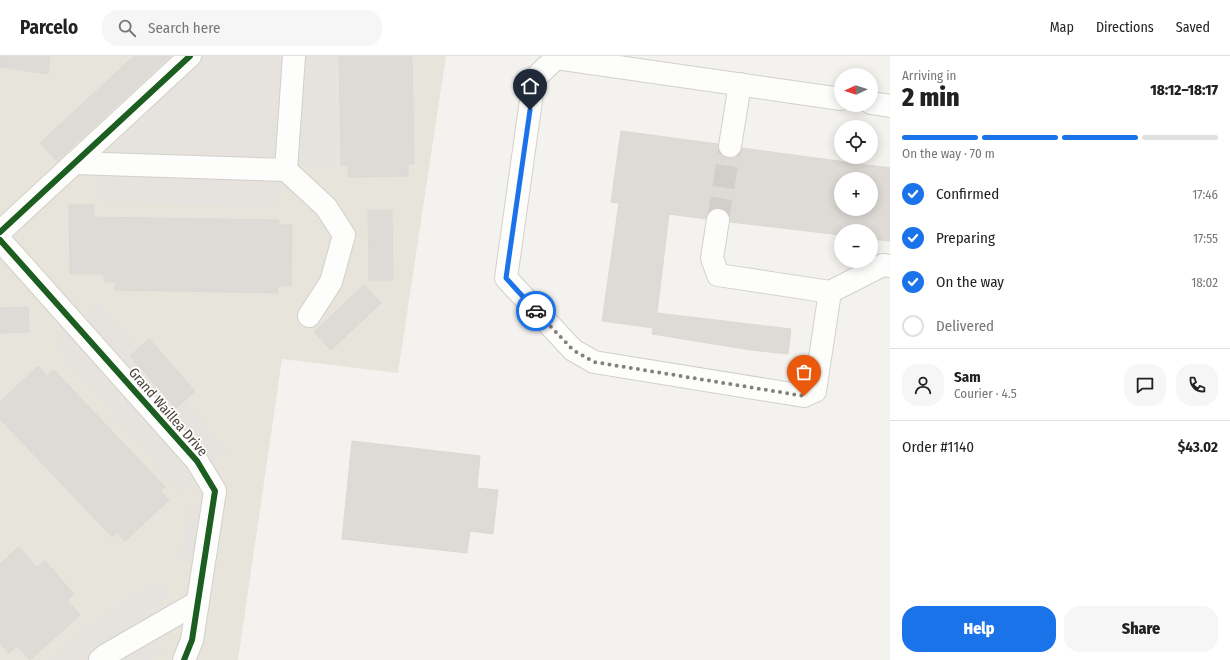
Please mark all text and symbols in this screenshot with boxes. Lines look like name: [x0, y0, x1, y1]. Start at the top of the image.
search box: [102, 10, 382, 46]
text: Parcelo: [20, 16, 78, 39]
icon: search: [116, 17, 138, 39]
text: Search here: [148, 19, 220, 37]
text: Map: [1050, 19, 1074, 36]
text: Directions: [1096, 19, 1154, 36]
text: Saved: [1176, 19, 1210, 36]
north arrow: [834, 68, 878, 112]
map controls: [834, 68, 878, 268]
text: Arriving in: [902, 68, 956, 83]
pin: [513, 69, 547, 110]
icon: home: [519, 75, 541, 97]
text: 18:12–18:17: [1150, 81, 1218, 99]
text: 2 min: [902, 82, 960, 113]
button: locate: [834, 120, 878, 164]
text: On the way · 70 m: [902, 146, 995, 161]
button: +: [834, 172, 878, 216]
icon: check: [902, 183, 924, 205]
text: Confirmed: [936, 185, 999, 203]
text: 17:46: [1192, 187, 1218, 202]
button: −: [834, 224, 878, 268]
icon: check: [902, 227, 924, 249]
text: Preparing: [936, 229, 995, 247]
text: 17:55: [1193, 231, 1218, 246]
icon: check: [902, 271, 924, 293]
text: On the way: [936, 273, 1004, 291]
text: 18:02: [1191, 275, 1218, 290]
courier: [516, 291, 556, 331]
icon: car: [525, 300, 547, 322]
text: Delivered: [936, 317, 994, 335]
pin: [787, 355, 821, 396]
icon: bag: [793, 361, 815, 383]
street label: Grand Waillea Drive: [125, 364, 211, 460]
button: person: [902, 364, 944, 406]
button: chat: [1124, 364, 1166, 406]
button: phone: [1176, 364, 1218, 406]
text: Sam: [954, 368, 981, 386]
text: Courier · 4.5: [954, 386, 1017, 401]
text: Order #1140: [902, 438, 974, 456]
text: $43.02: [1178, 438, 1218, 456]
button: Help: [902, 606, 1056, 652]
button: Share: [1064, 606, 1218, 652]

